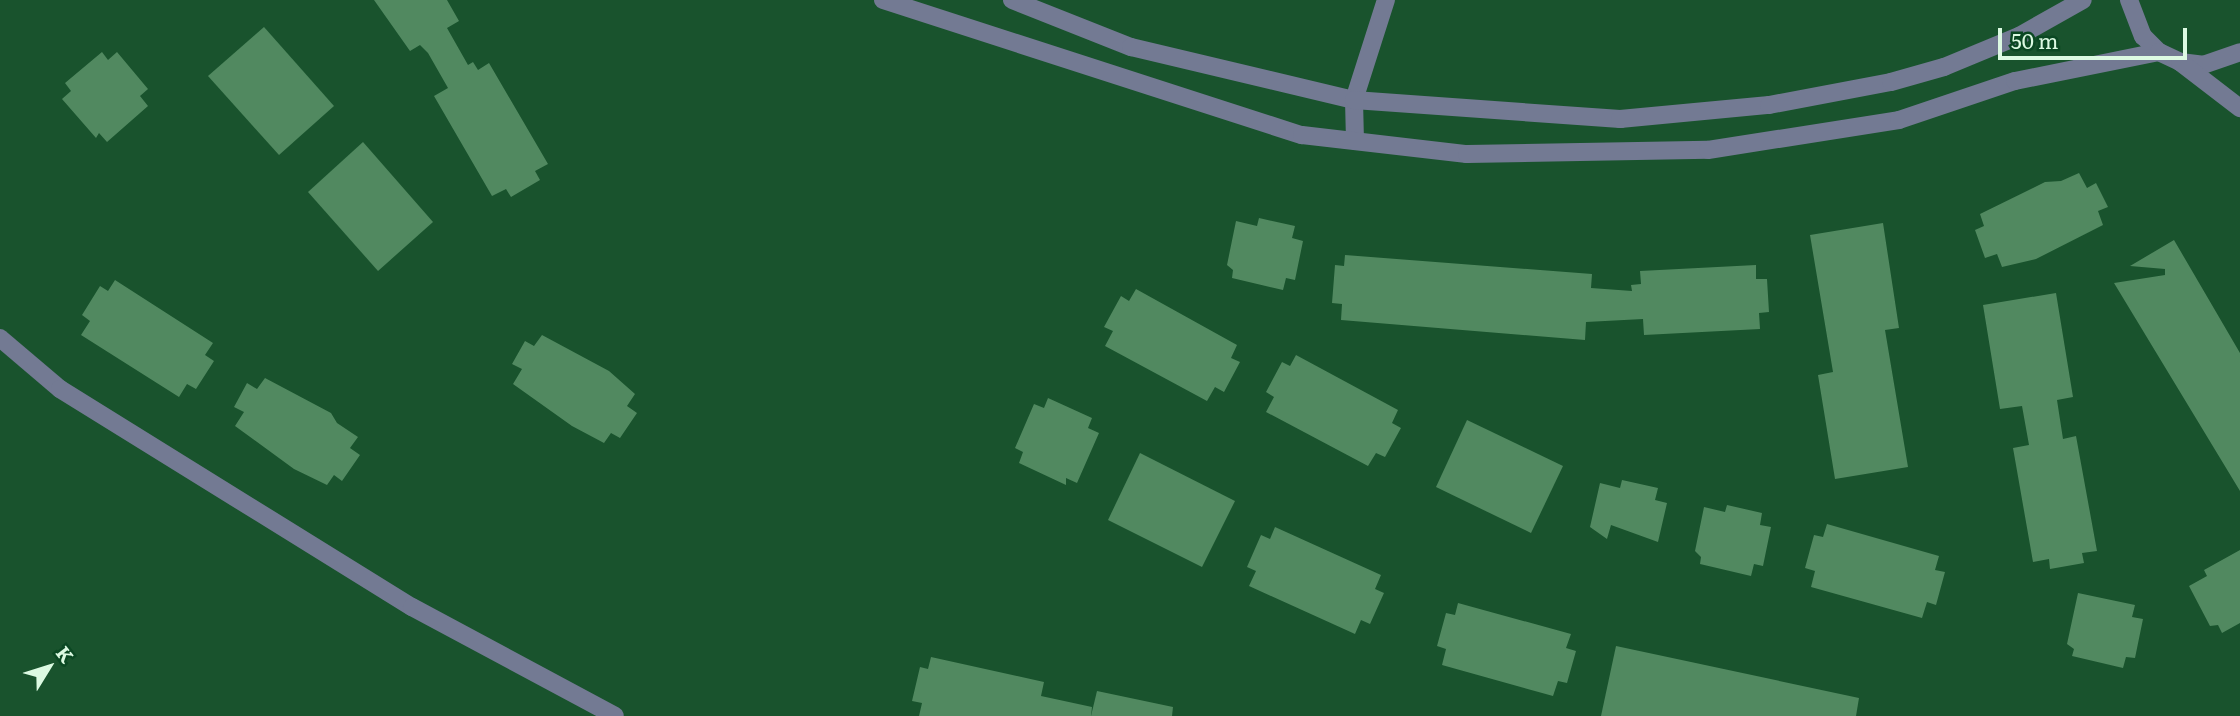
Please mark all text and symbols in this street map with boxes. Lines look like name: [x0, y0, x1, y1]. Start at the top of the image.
scale bar: [2002, 14, 2191, 58]
text: 50 m: [2011, 24, 2058, 55]
north arrow: [14, 632, 84, 702]
text: K: [50, 640, 81, 669]

